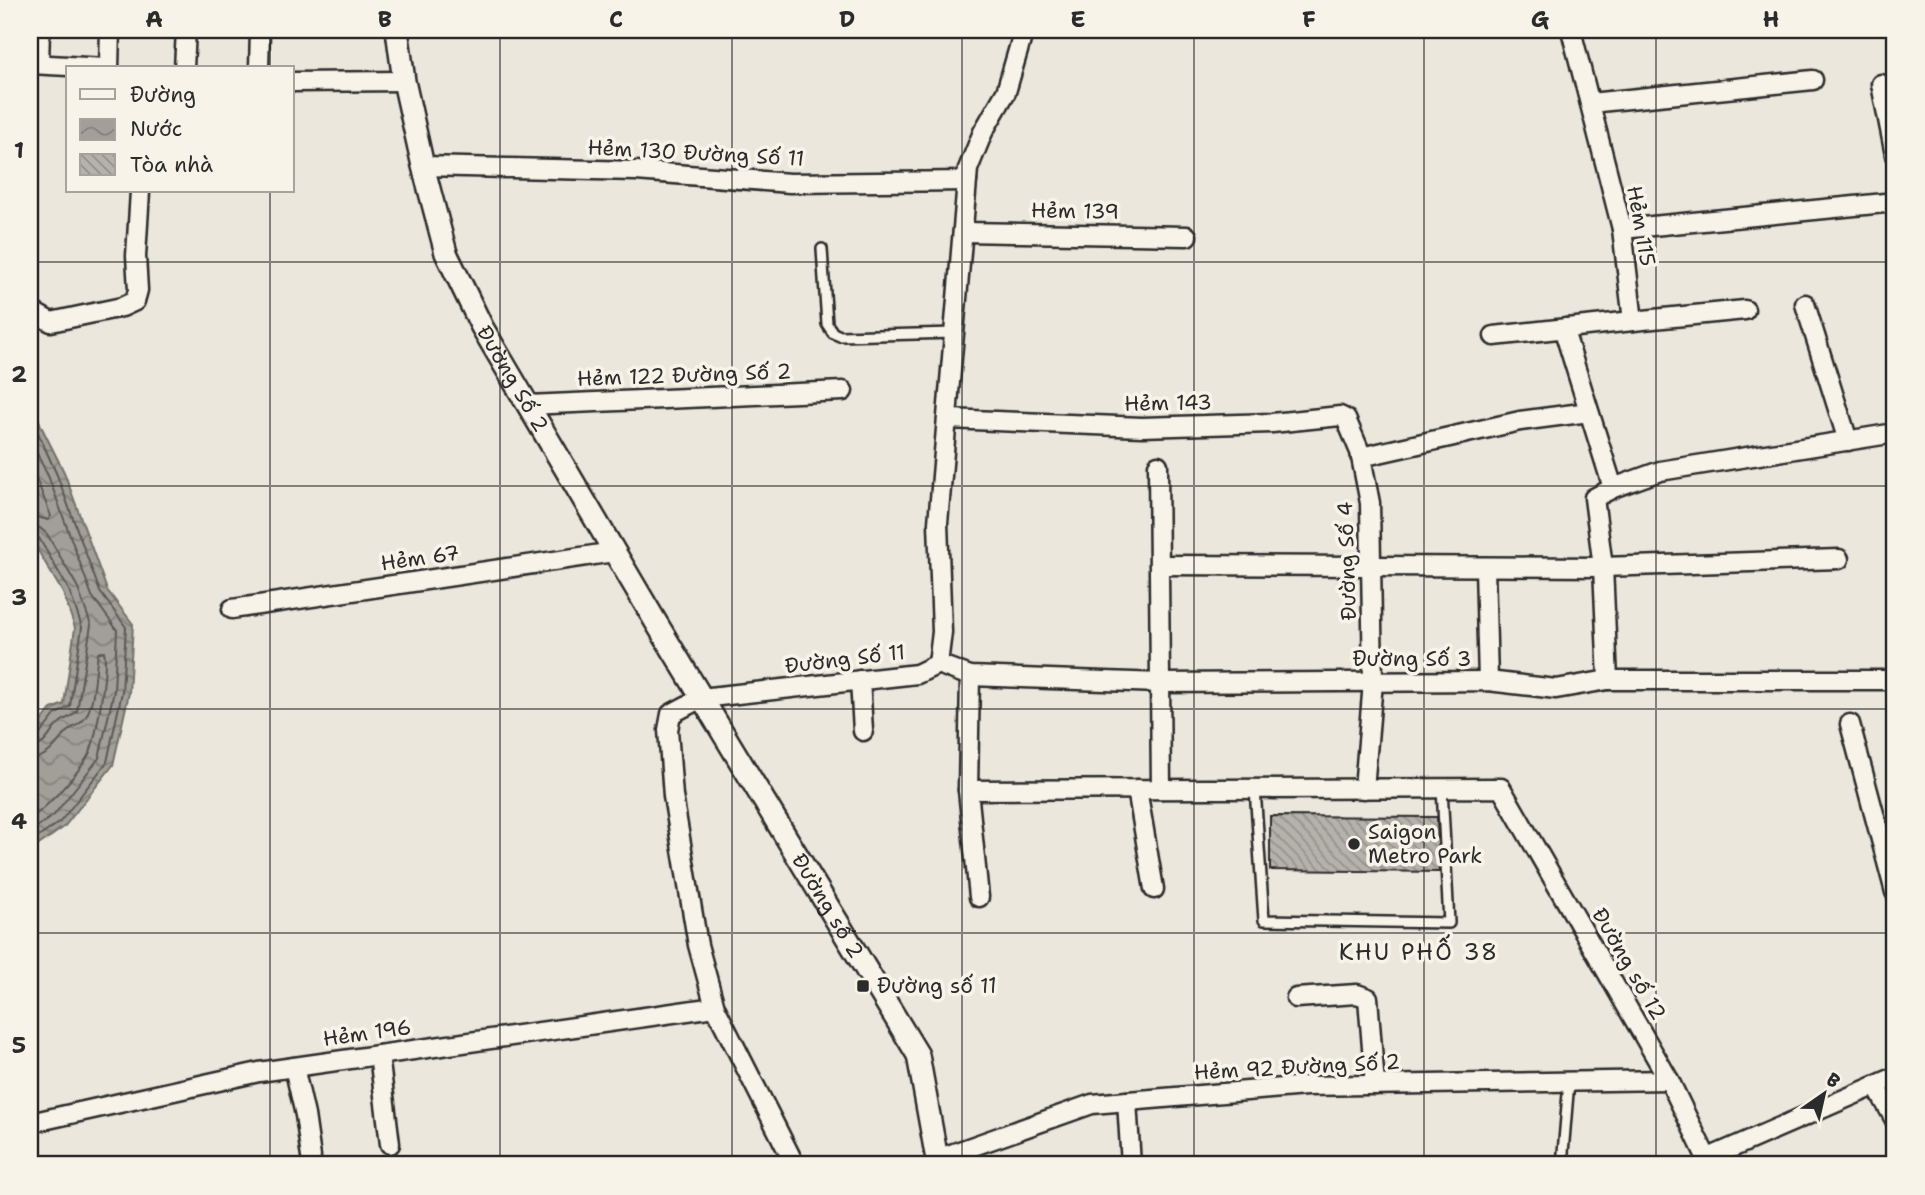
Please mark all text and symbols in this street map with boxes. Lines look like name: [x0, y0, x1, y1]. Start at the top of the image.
text: A: [145, 4, 163, 34]
text: B: [378, 4, 392, 34]
text: C: [609, 4, 623, 34]
text: D: [839, 4, 855, 34]
text: E: [1070, 4, 1086, 34]
text: F: [1302, 4, 1316, 34]
text: G: [1531, 4, 1550, 34]
text: H: [1763, 4, 1779, 34]
legend: [66, 66, 294, 192]
text: Đường: [130, 81, 196, 109]
text: Nước: [130, 115, 182, 143]
street label: Hẻm 130 Đường Số 11: [587, 133, 805, 173]
text: 1: [14, 135, 24, 165]
text: Tòa nhà: [130, 151, 213, 179]
street label: Hẻm 115: [1620, 183, 1662, 269]
street label: Hẻm 139: [1031, 196, 1119, 226]
street label: Đường Số 2: [470, 320, 555, 437]
street label: Hẻm 122 Đường Số 2: [576, 357, 792, 393]
text: 2: [11, 359, 27, 389]
street label: Hẻm 143: [1124, 388, 1212, 418]
street label: Đường Số 4: [1331, 501, 1363, 621]
street label: Hẻm 67: [379, 539, 461, 577]
text: 3: [11, 582, 27, 612]
street label: Đường Số 11: [783, 638, 907, 680]
street label: Đường Số 3: [1352, 645, 1472, 673]
text: 4: [11, 806, 27, 836]
place label: Saigon Metro Park: [1368, 818, 1482, 870]
marker: Saigon Metro Park: [1346, 836, 1362, 852]
street label: Đường số 2: [785, 848, 870, 963]
street label: Đường số 12: [1586, 903, 1672, 1025]
district label: KHU PHỐ 38: [1339, 934, 1499, 967]
place label: Đường số 11: [877, 972, 997, 1000]
marker: Đường số 11: [855, 978, 871, 994]
street label: Hẻm 196: [321, 1013, 413, 1053]
text: 5: [12, 1030, 26, 1060]
street label: Hẻm 92 Đường Số 2: [1193, 1048, 1401, 1086]
north arrow: [1788, 1058, 1858, 1128]
text: B: [1821, 1067, 1845, 1094]

